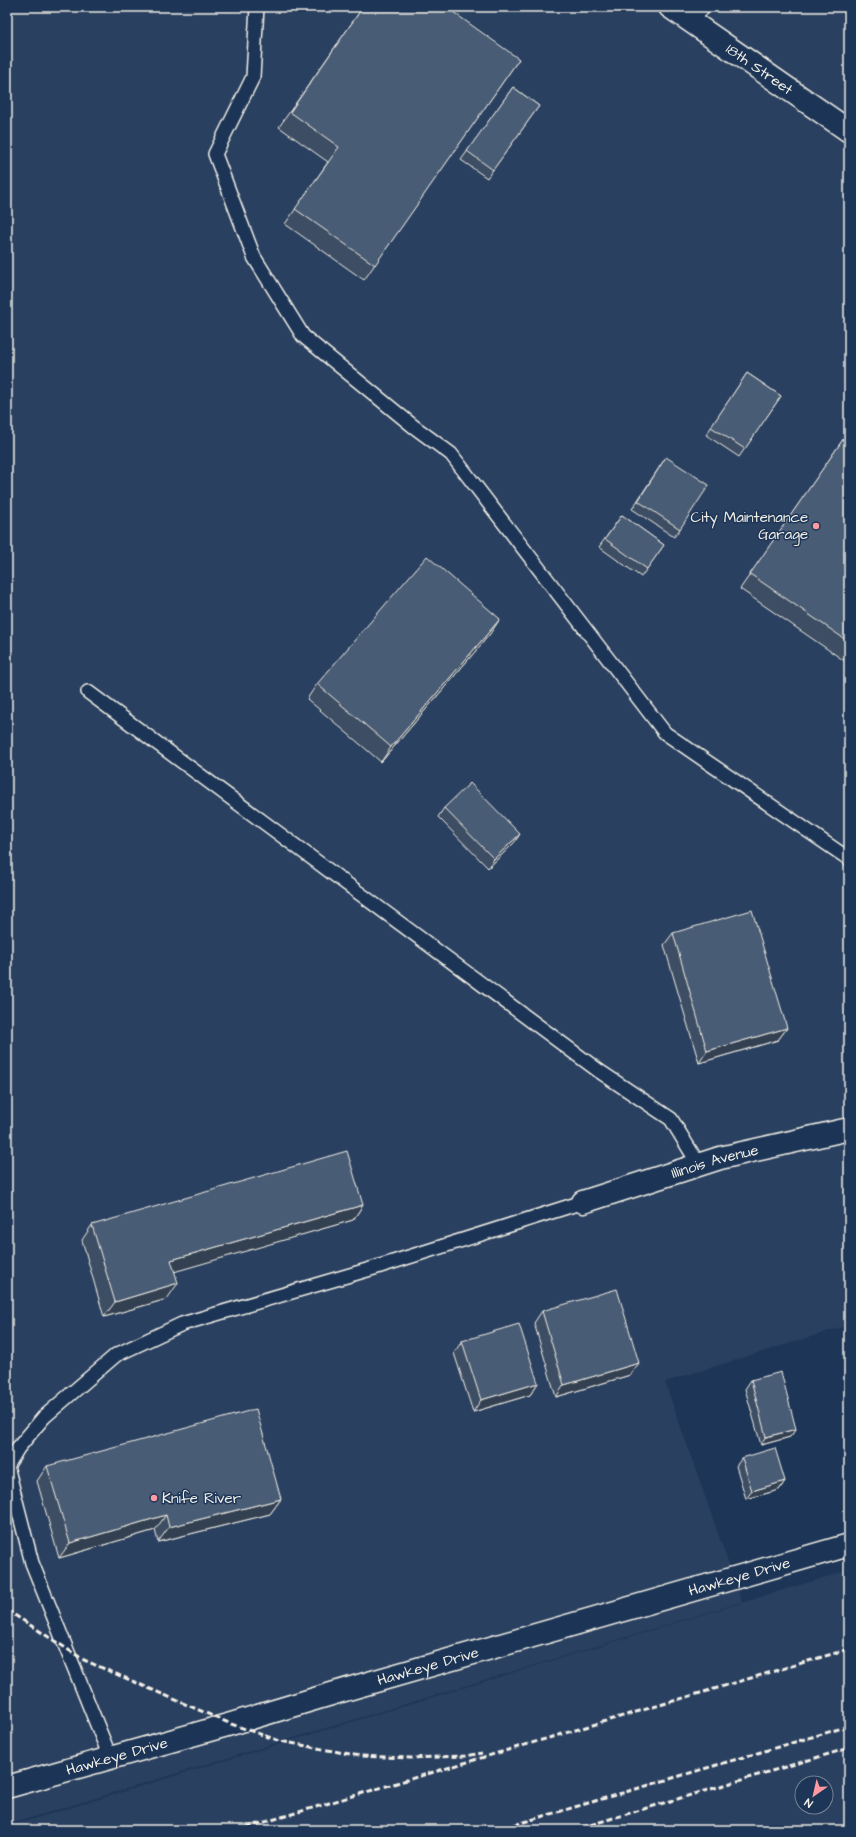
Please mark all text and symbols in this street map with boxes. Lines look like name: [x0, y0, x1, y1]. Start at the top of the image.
street label: 18th Street: [722, 38, 797, 100]
place label: City Maintenance Garage: [691, 507, 808, 546]
marker: City Maintenance Garage: [811, 521, 821, 531]
street label: Illinois Avenue: [668, 1139, 760, 1184]
place label: Knife River: [162, 1488, 241, 1509]
marker: Knife River: [149, 1493, 159, 1503]
street label: Hawkeye Drive: [686, 1552, 793, 1601]
street label: Hawkeye Drive: [375, 1641, 481, 1691]
street label: Hawkeye Drive: [63, 1732, 170, 1780]
north arrow: [794, 1775, 834, 1815]
text: N: [802, 1795, 816, 1811]

